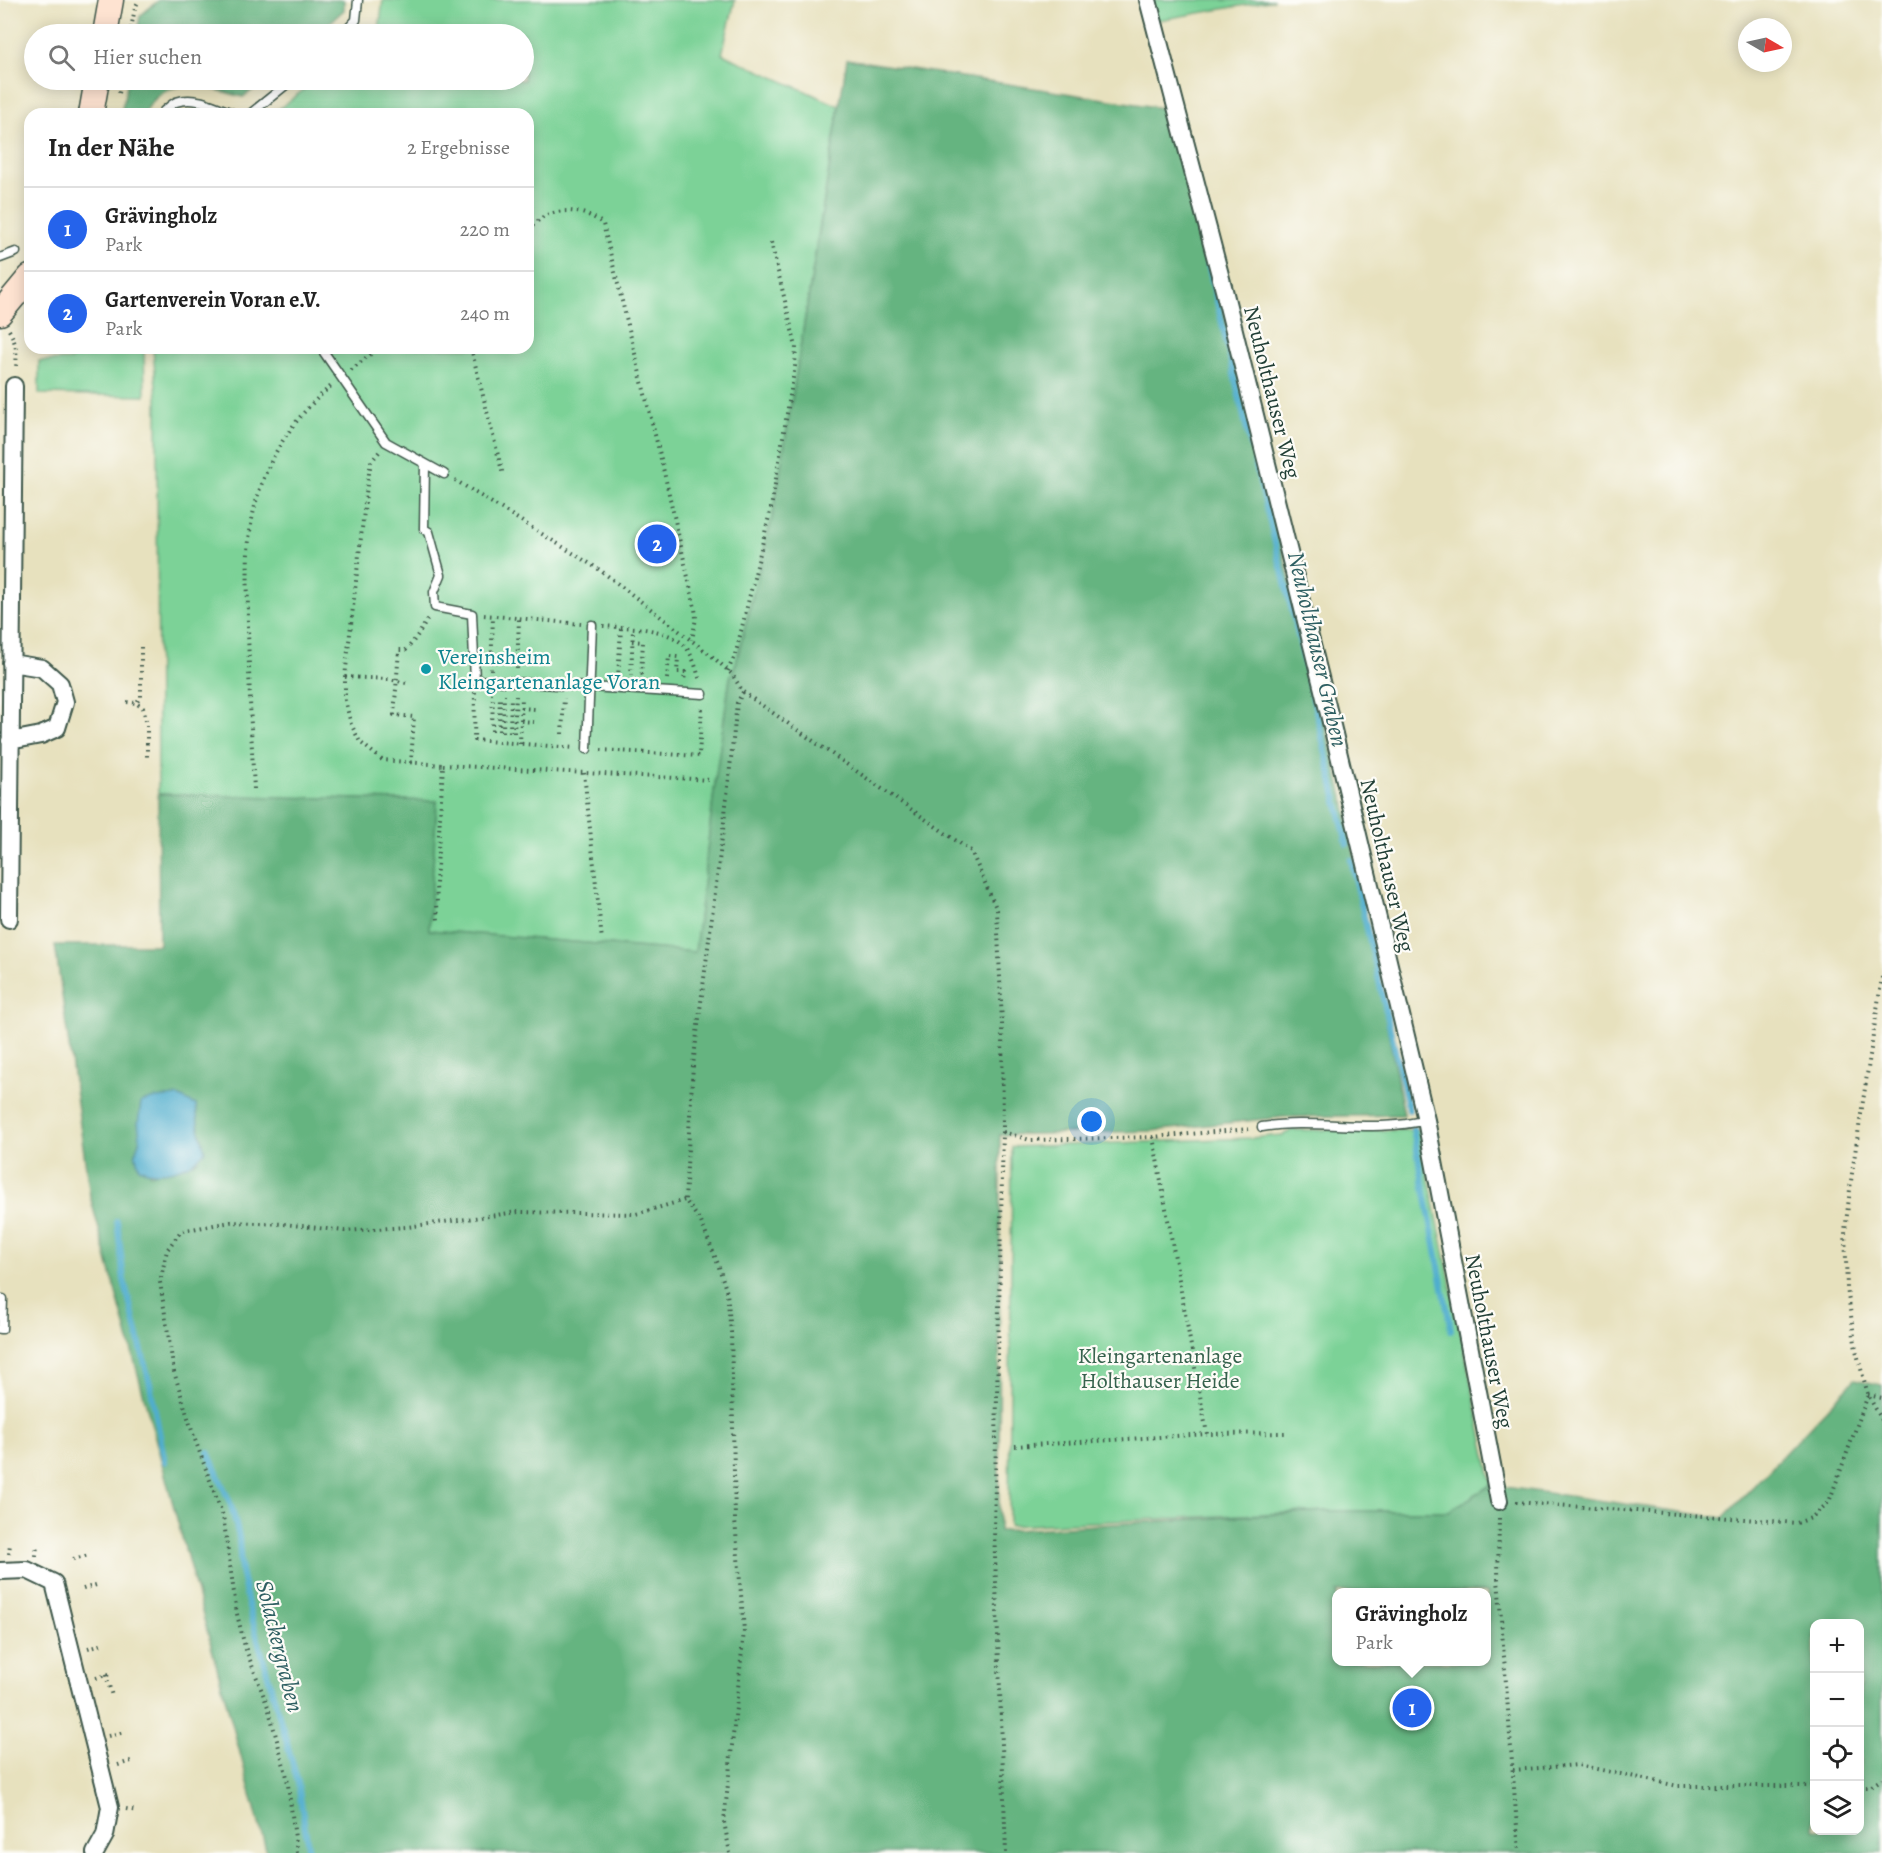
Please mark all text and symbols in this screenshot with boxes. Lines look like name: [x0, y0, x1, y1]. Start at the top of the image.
north arrow: [1738, 18, 1792, 72]
search box: [24, 24, 534, 90]
icon: search: [45, 41, 78, 74]
text: Hier suchen: [93, 42, 202, 72]
text: In der Nähe: [48, 130, 175, 165]
text: 2 Ergebnisse: [407, 134, 510, 161]
text: Grävingholz: [105, 201, 217, 231]
text: 1: [64, 216, 71, 243]
text: 220 m: [460, 216, 510, 243]
text: Park: [105, 231, 143, 258]
text: Gartenverein Voran e.V.: [105, 285, 321, 315]
text: 2: [63, 300, 72, 327]
text: 240 m: [460, 300, 510, 327]
street label: Neuholthauser Weg: [1236, 303, 1308, 482]
text: Park: [105, 315, 143, 342]
pin: 2: [638, 522, 676, 566]
water label: Neuholthauser Graben: [1280, 548, 1356, 750]
place label: Vereinsheim Kleingartenanlage Voran: [437, 642, 660, 697]
marker: Vereinsheim Kleingartenanlage Voran: [419, 662, 433, 676]
street label: Neuholthauser Weg: [1352, 775, 1422, 955]
your location: [1077, 1107, 1106, 1136]
street label: Neuholthauser Weg: [1457, 1251, 1521, 1431]
park label: Kleingartenanlage Holthauser Heide: [1078, 1341, 1242, 1396]
water label: Solackergraben: [248, 1577, 312, 1715]
popup: [1332, 1588, 1491, 1666]
text: Grävingholz: [1355, 1599, 1468, 1629]
map controls: [1810, 1619, 1864, 1835]
button: +: [1810, 1619, 1864, 1673]
text: Park: [1355, 1629, 1393, 1656]
button: −: [1810, 1673, 1864, 1727]
pin: 1: [1392, 1686, 1432, 1730]
button: locate: [1810, 1727, 1864, 1781]
button: layers: [1810, 1781, 1864, 1835]

